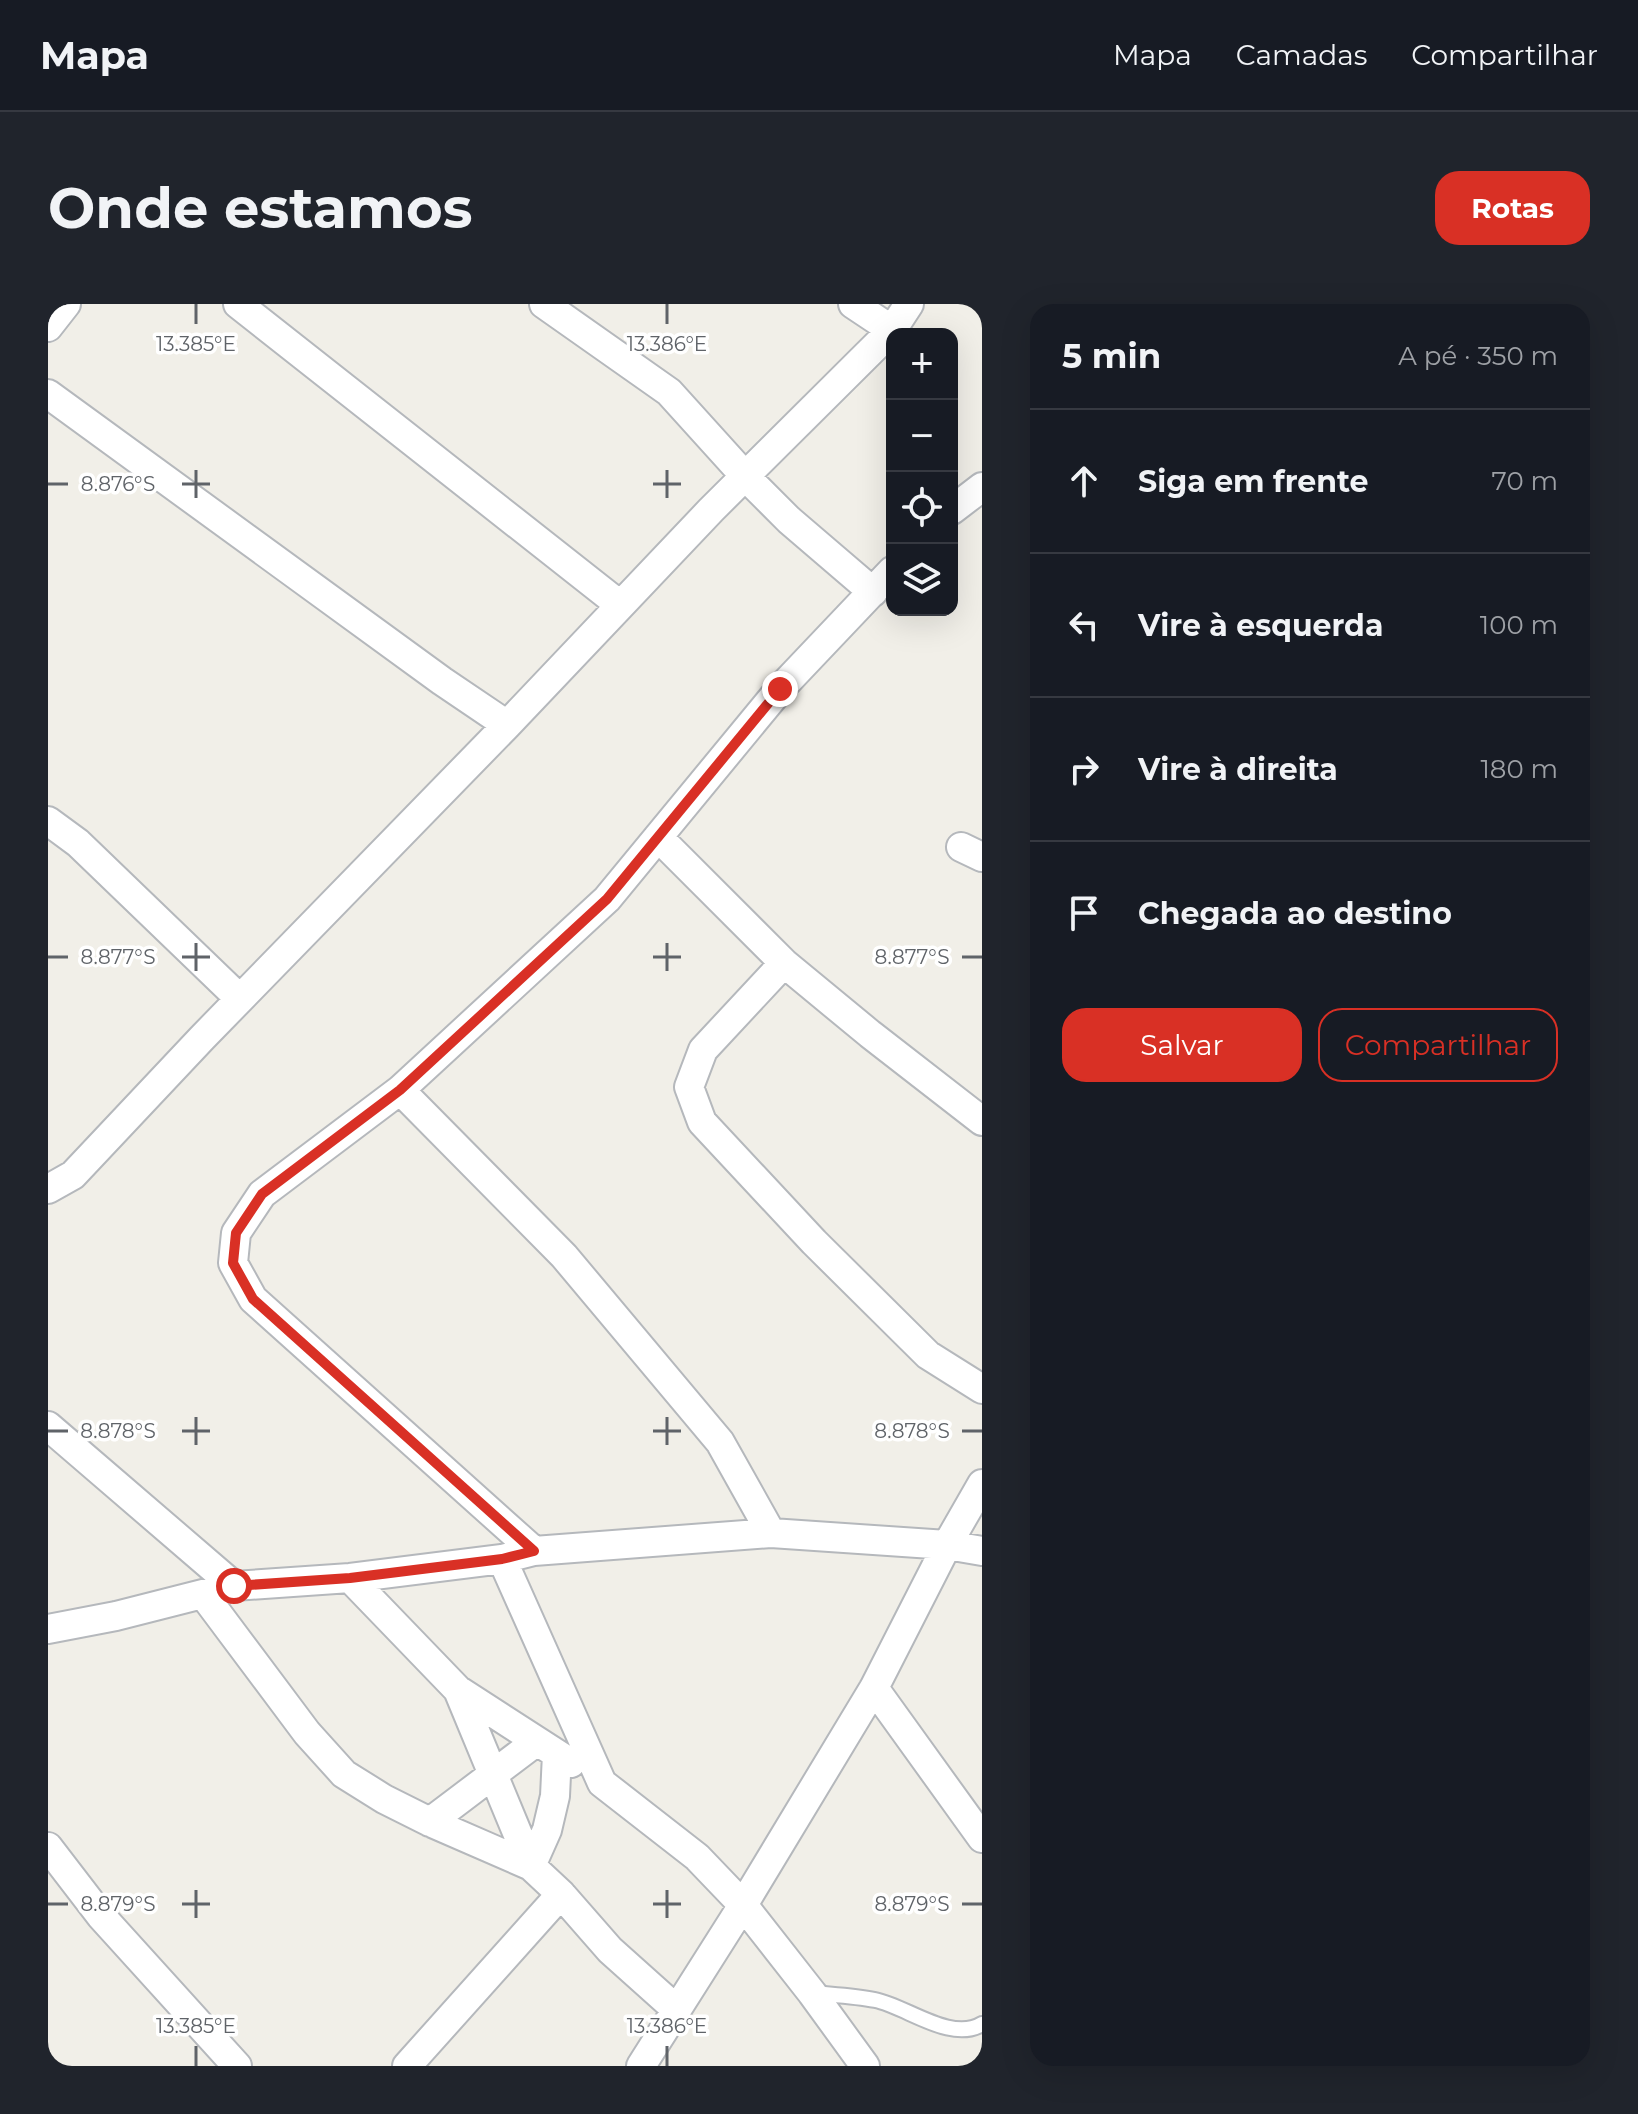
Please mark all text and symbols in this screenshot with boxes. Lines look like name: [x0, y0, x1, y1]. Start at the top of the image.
text: Mapa: [40, 32, 149, 79]
text: Mapa: [1113, 38, 1192, 72]
text: Camadas: [1236, 38, 1367, 72]
text: Compartilhar: [1411, 38, 1598, 72]
button: Rotas: [1435, 171, 1590, 245]
text: Onde estamos: [48, 174, 472, 242]
map controls: [886, 328, 958, 616]
button: +: [886, 328, 958, 400]
text: 13.385°E: [156, 332, 236, 356]
text: 13.386°E: [627, 332, 707, 356]
text: 5 min: [1062, 335, 1161, 377]
text: A pé · 350 m: [1398, 340, 1558, 372]
button: −: [886, 400, 958, 472]
icon: ahead: [1062, 459, 1106, 503]
text: Siga em frente: [1138, 463, 1368, 500]
text: 70 m: [1492, 465, 1558, 497]
text: 8.876°S: [81, 472, 155, 496]
button: locate: [886, 472, 958, 544]
button: layers: [886, 544, 958, 616]
icon: left: [1062, 603, 1106, 647]
text: Vire à esquerda: [1138, 607, 1383, 644]
text: 100 m: [1480, 609, 1558, 641]
route end: [762, 671, 798, 707]
icon: right: [1062, 747, 1106, 791]
text: Vire à direita: [1138, 751, 1338, 788]
text: 180 m: [1480, 753, 1558, 785]
icon: arrive: [1062, 891, 1106, 935]
text: Chegada ao destino: [1138, 895, 1452, 932]
text: 8.877°S: [81, 945, 155, 969]
text: 8.877°S: [875, 945, 949, 969]
button: Salvar: [1062, 1008, 1302, 1082]
button: Compartilhar: [1318, 1008, 1558, 1082]
text: 8.878°S: [80, 1419, 156, 1443]
text: 8.878°S: [874, 1419, 950, 1443]
route start: [216, 1568, 252, 1604]
text: 8.879°S: [80, 1892, 156, 1916]
text: 8.879°S: [874, 1892, 950, 1916]
text: 13.385°E: [156, 2014, 236, 2038]
text: 13.386°E: [627, 2014, 707, 2038]

